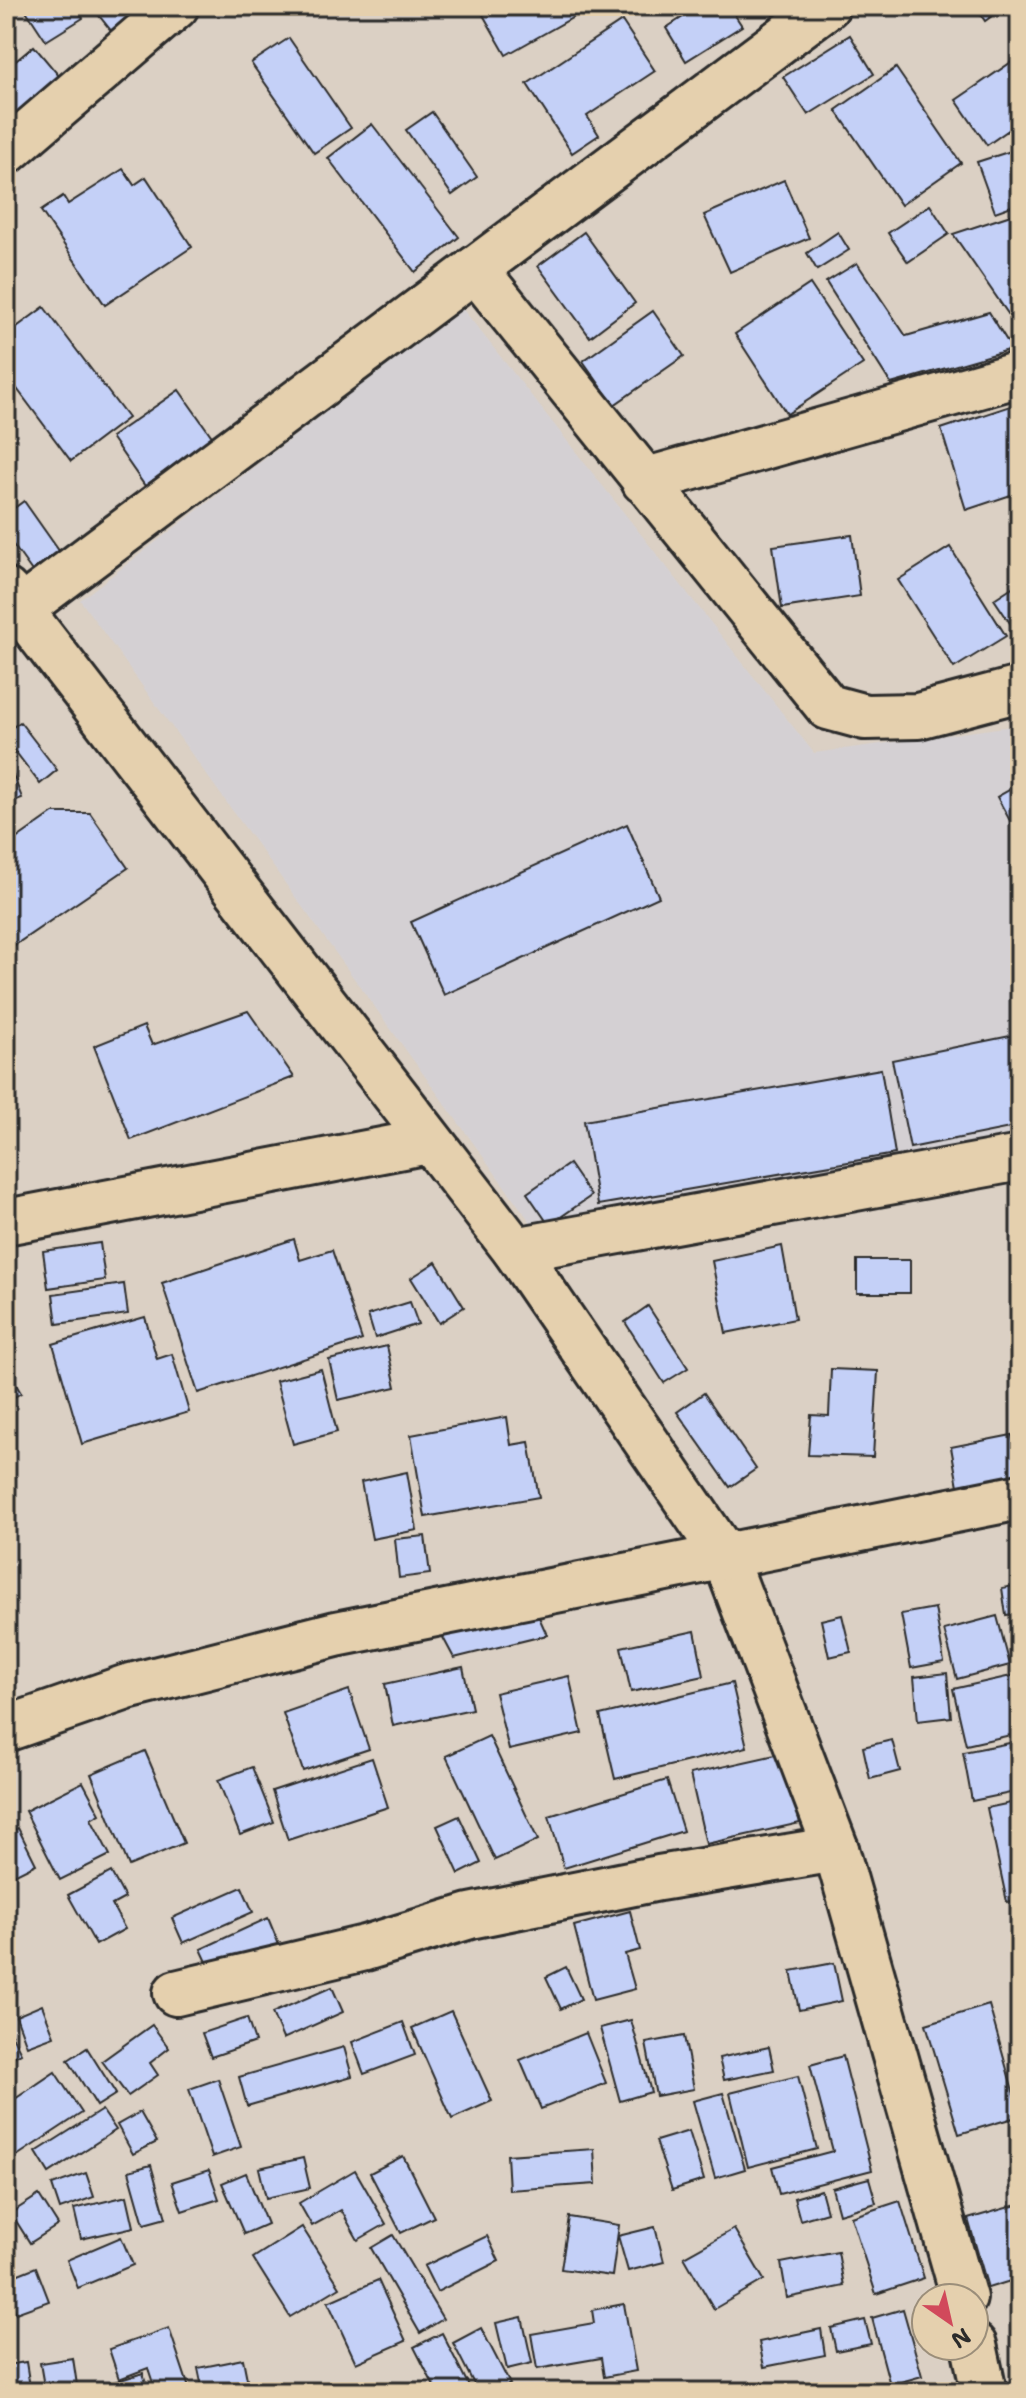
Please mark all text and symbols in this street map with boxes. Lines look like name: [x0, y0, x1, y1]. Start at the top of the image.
north arrow: [910, 2282, 990, 2362]
text: N: [946, 2321, 976, 2355]

